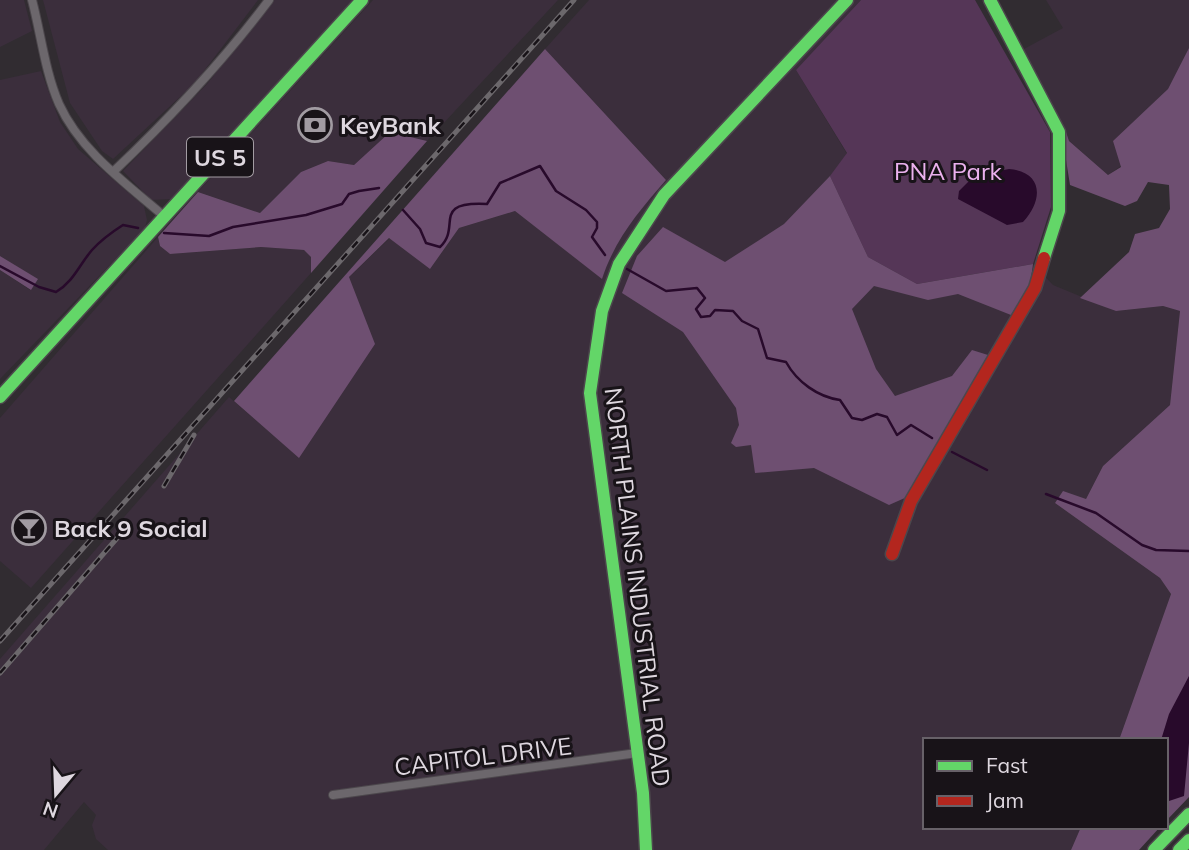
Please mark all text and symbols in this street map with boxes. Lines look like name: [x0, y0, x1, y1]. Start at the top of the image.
bank icon: KeyBank: [296, 106, 334, 144]
place label: KeyBank: [340, 110, 442, 140]
road number: US 5: [187, 138, 253, 176]
park label: PNA Park: [894, 156, 1003, 186]
street label: NORTH PLAINS INDUSTRIAL ROAD: [599, 386, 677, 788]
bar icon: Back 9 Social: [10, 509, 48, 547]
place label: Back 9 Social: [54, 513, 208, 543]
street label: CAPITOL DRIVE: [393, 730, 573, 782]
legend: [923, 738, 1168, 829]
text: Fast: [986, 752, 1028, 778]
north arrow: [21, 759, 91, 829]
text: Jam: [986, 787, 1024, 813]
text: N: [40, 796, 61, 824]

